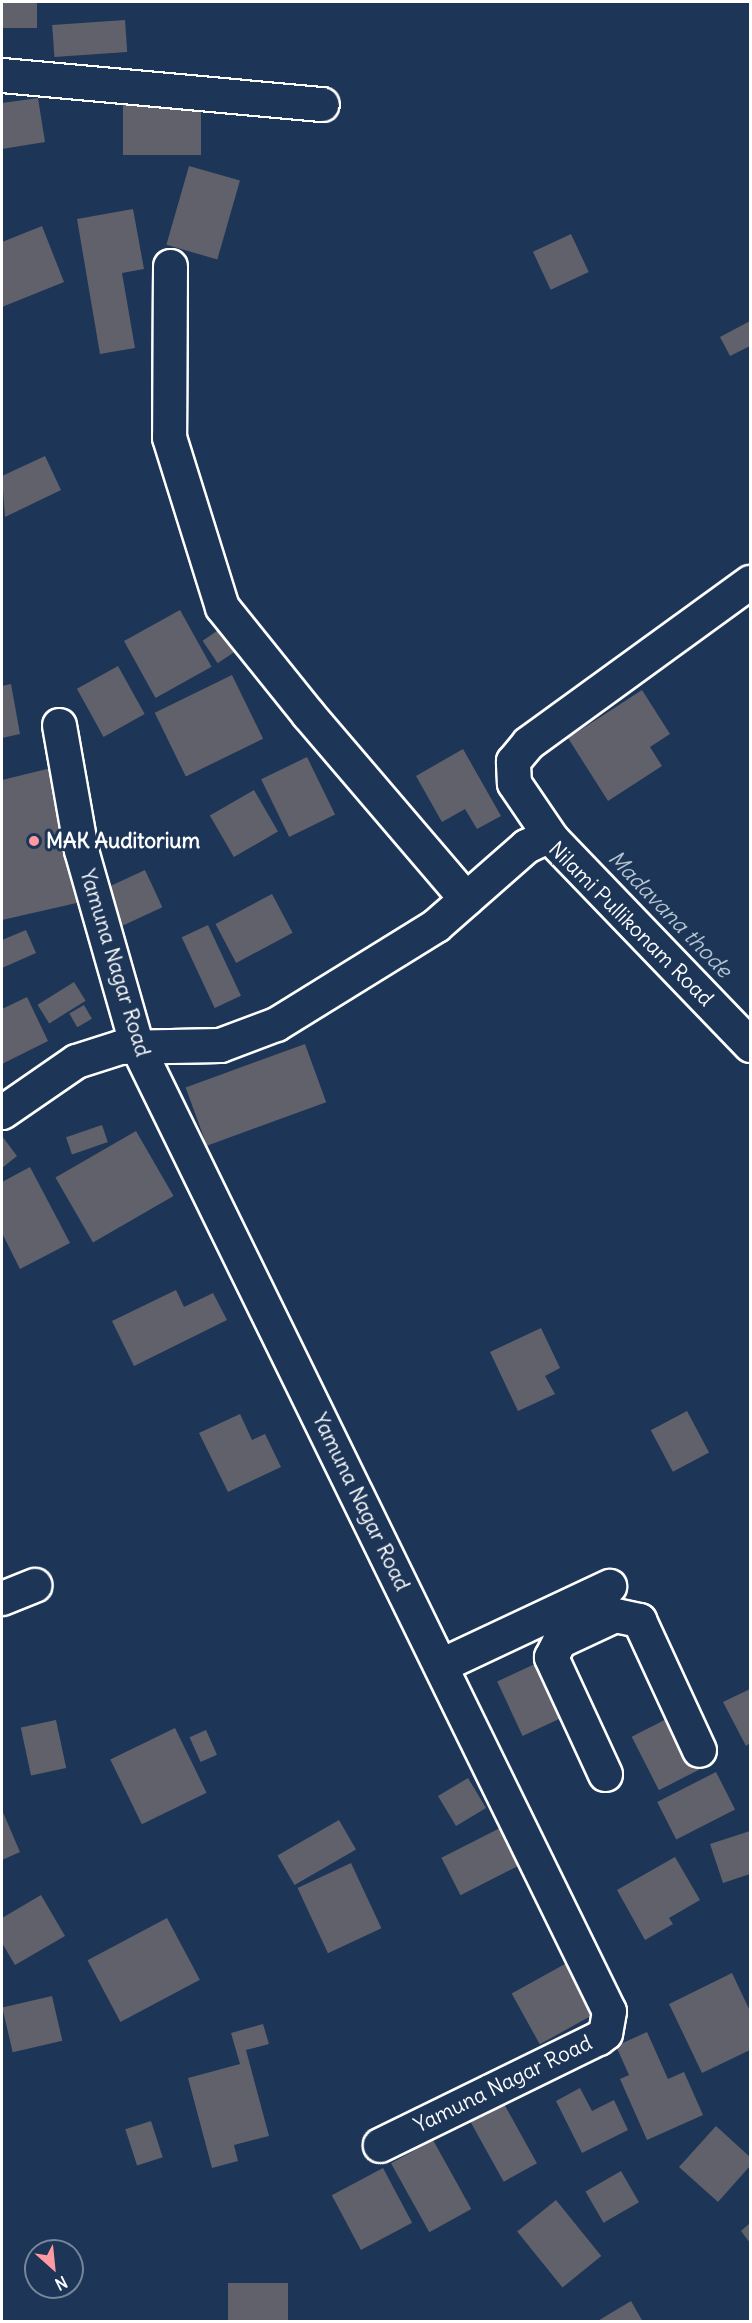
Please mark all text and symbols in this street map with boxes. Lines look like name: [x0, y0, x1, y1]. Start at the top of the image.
place label: MAK Auditorium: [46, 828, 200, 854]
marker: MAK Auditorium: [27, 834, 41, 848]
street label: Nilami Pullikonam Road: [544, 837, 718, 1011]
water label: Madavana thode: [603, 845, 737, 983]
street label: Yamuna Nagar Road: [74, 866, 156, 1060]
street label: Yamuna Nagar Road: [307, 1409, 415, 1595]
street label: Yamuna Nagar Road: [410, 2030, 596, 2138]
north arrow: [24, 2239, 84, 2299]
text: N: [52, 2272, 71, 2295]

